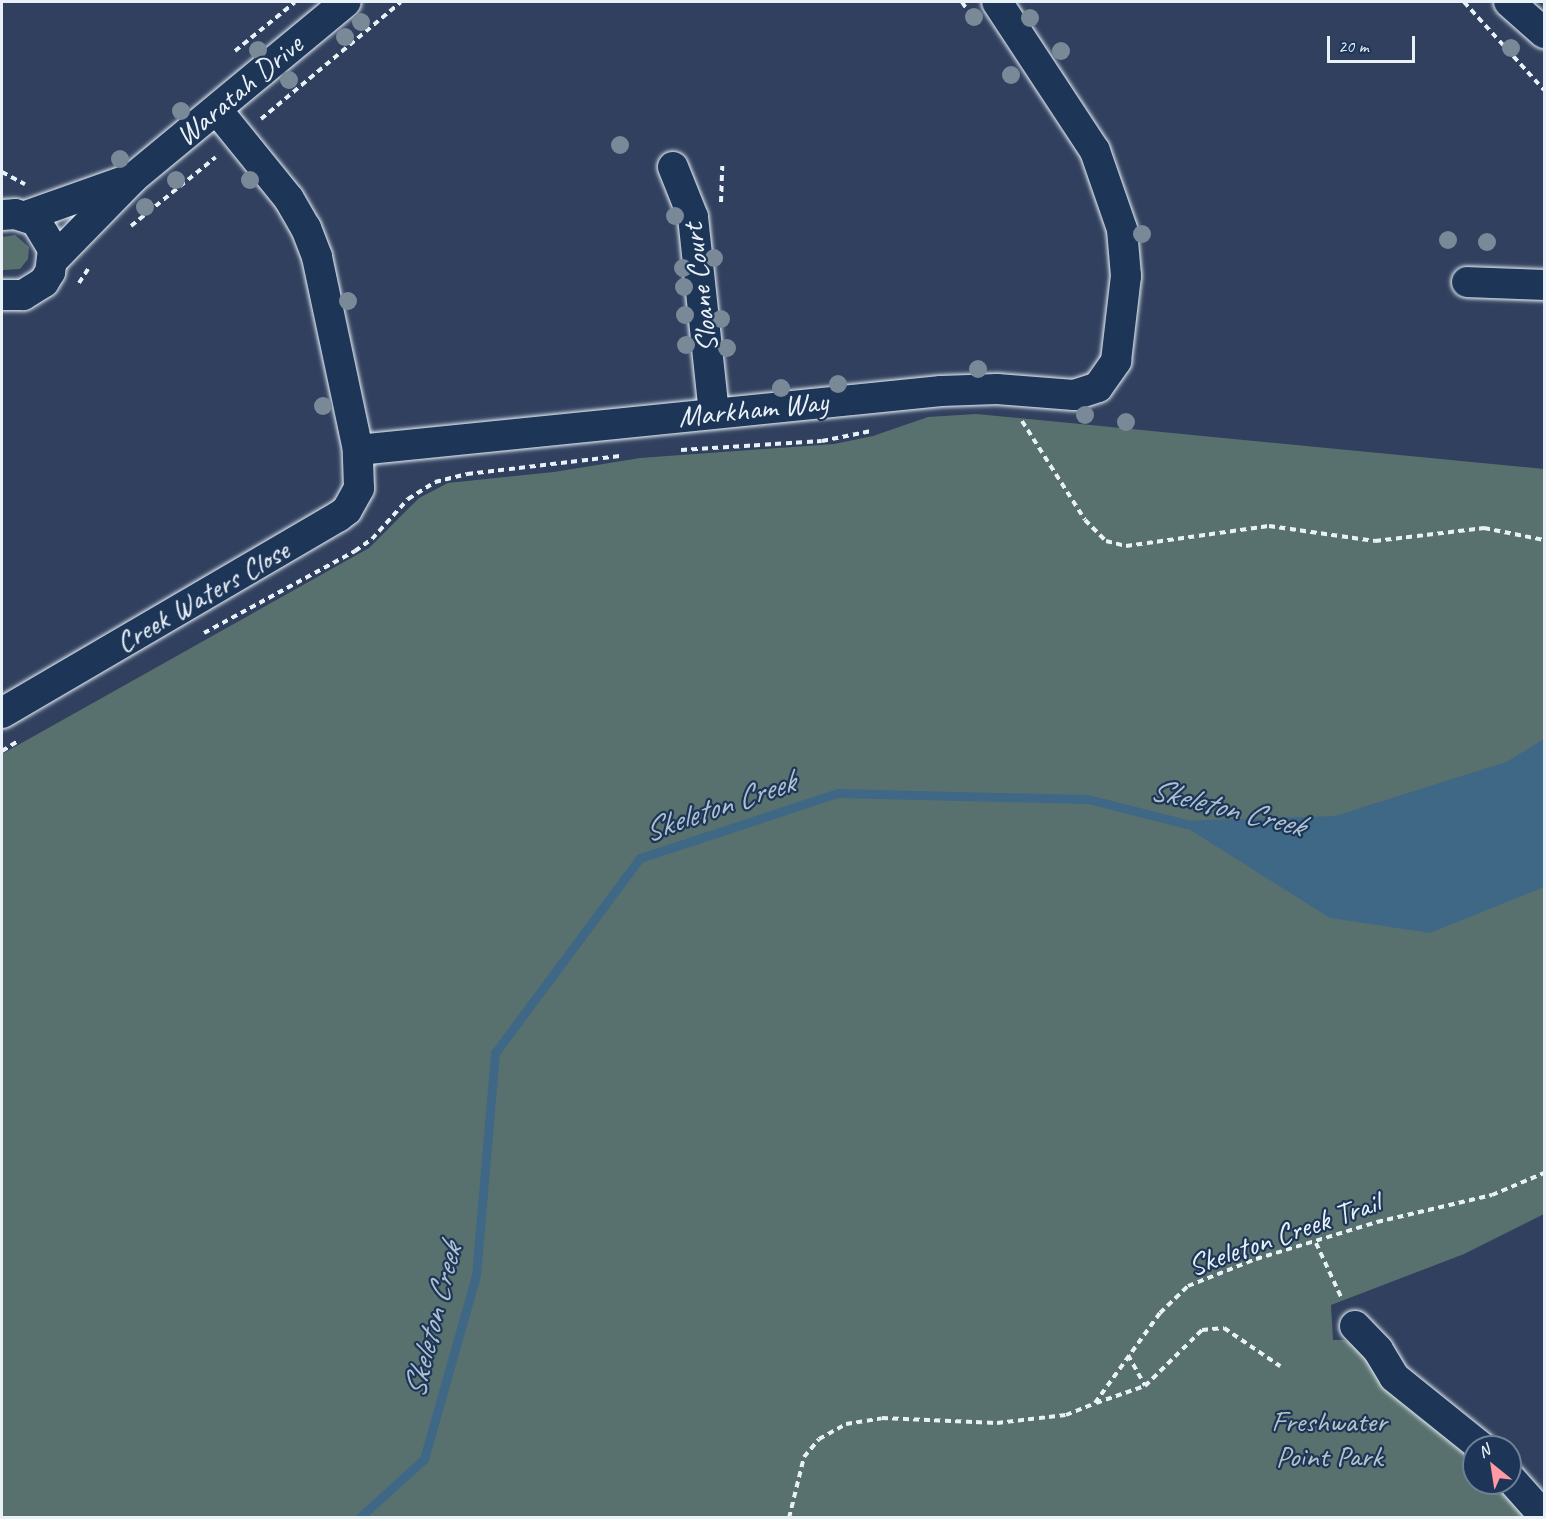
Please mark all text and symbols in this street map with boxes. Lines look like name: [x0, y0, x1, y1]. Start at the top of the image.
scale bar: [1330, 24, 1418, 62]
street label: Waratah Drive: [168, 27, 310, 153]
text: 20 m: [1338, 35, 1369, 57]
street label: Sloane Court: [674, 221, 726, 355]
street label: Markham Way: [676, 383, 830, 435]
street label: Creek Waters Close: [108, 532, 296, 660]
water label: Skeleton Creek: [638, 763, 800, 851]
water label: Skeleton Creek: [1146, 770, 1308, 846]
street label: Skeleton Creek Trail: [1183, 1184, 1385, 1284]
water label: Skeleton Creek: [395, 1240, 471, 1402]
park label: Freshwater Point Park: [1271, 1403, 1387, 1474]
north arrow: [1462, 1435, 1522, 1495]
text: N: [1475, 1440, 1493, 1462]

